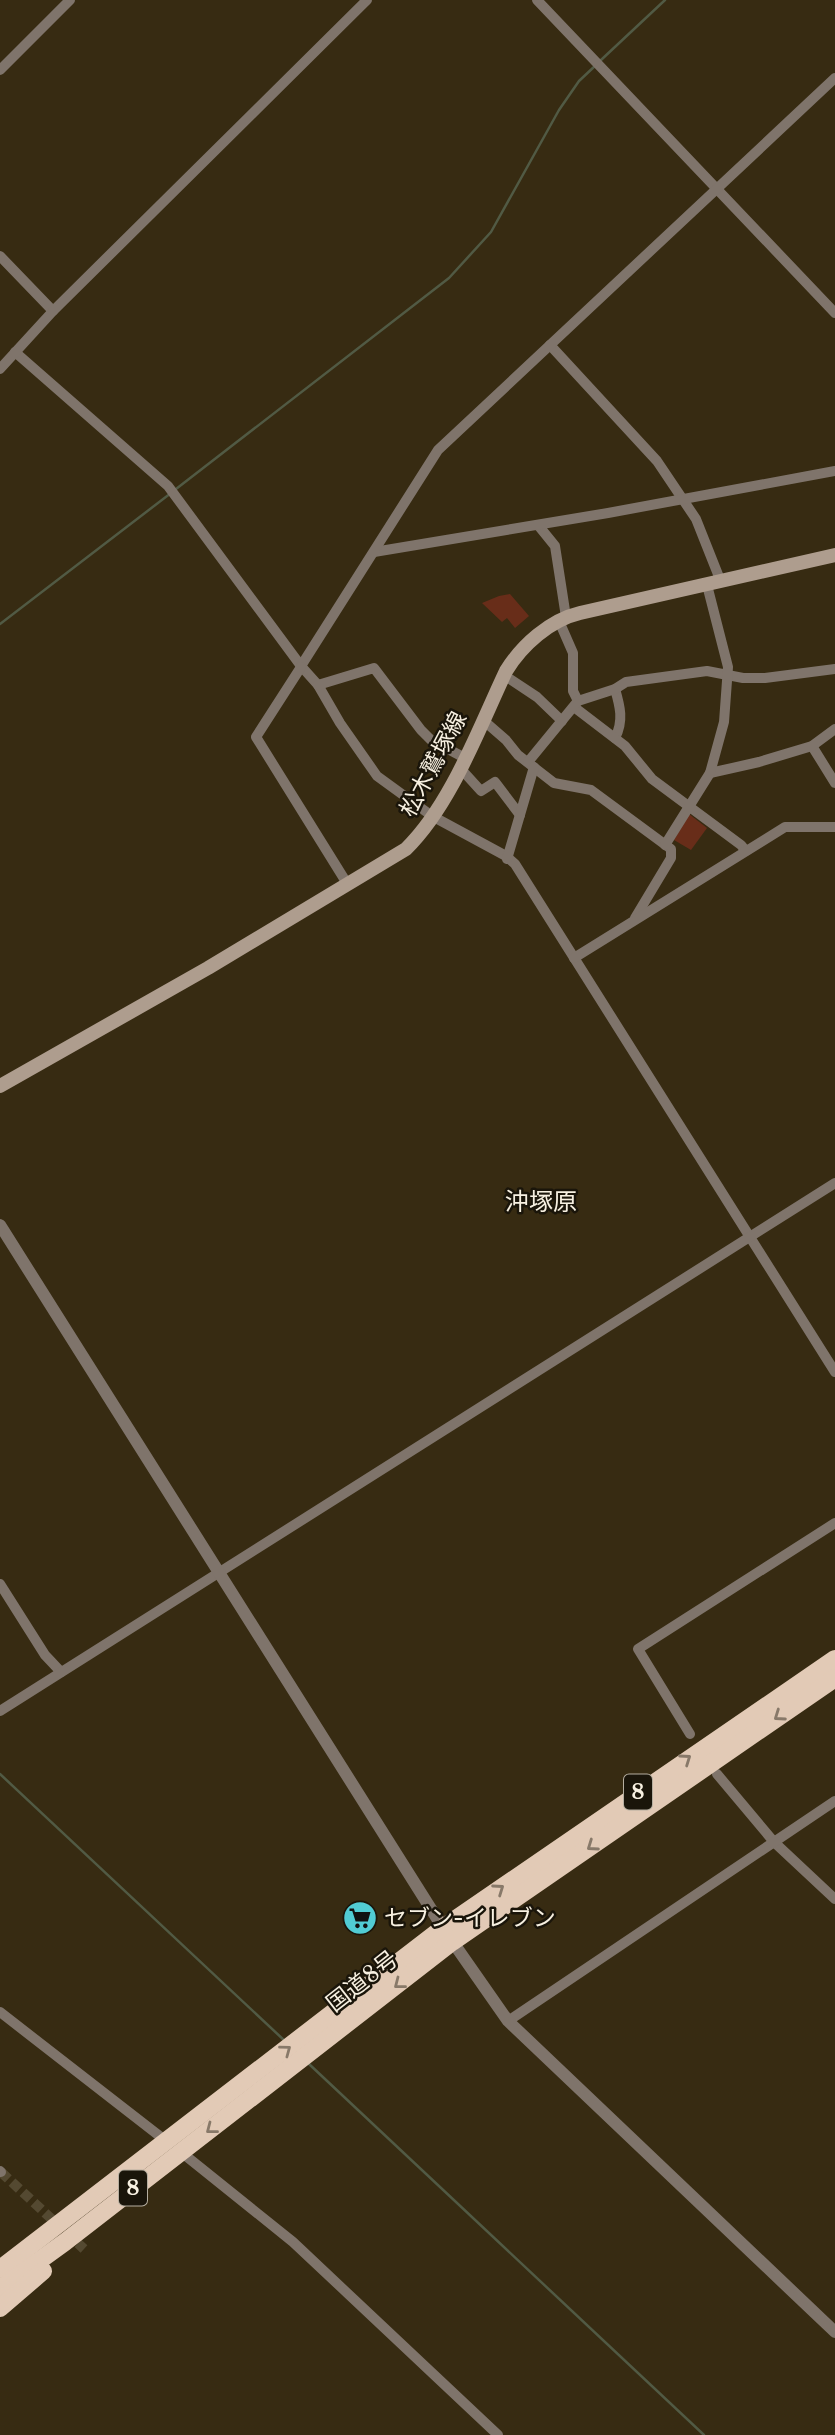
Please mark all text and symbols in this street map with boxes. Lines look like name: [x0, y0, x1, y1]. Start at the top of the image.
street label: 松木鷲塚線: [394, 707, 472, 821]
district label: 沖塚原: [505, 1187, 577, 1216]
one-way arrow: [774, 1708, 787, 1720]
one-way arrow: [678, 1755, 691, 1767]
road number: 8: [624, 1774, 652, 1810]
one-way arrow: [586, 1838, 599, 1851]
one-way arrow: [491, 1885, 504, 1897]
supermarket icon: セブン-イレブン: [341, 1899, 379, 1937]
place label: セブン-イレブン: [384, 1904, 556, 1932]
street label: 国道8号: [321, 1944, 403, 2018]
one-way arrow: [394, 1975, 406, 1988]
one-way arrow: [278, 2046, 291, 2058]
one-way arrow: [206, 2120, 219, 2133]
road number: 8: [119, 2170, 147, 2206]

